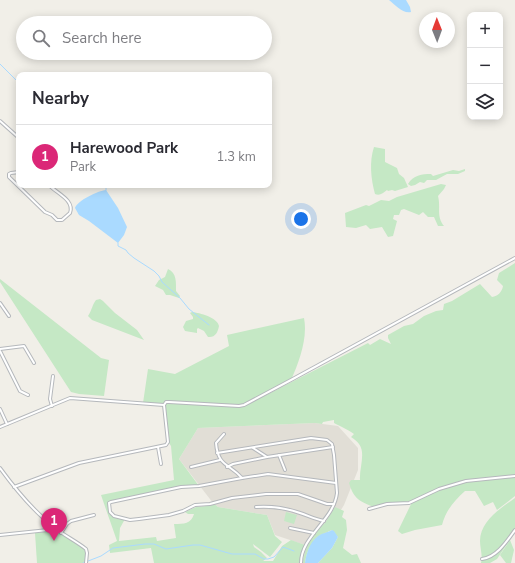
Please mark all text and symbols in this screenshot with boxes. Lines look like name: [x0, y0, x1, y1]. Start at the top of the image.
north arrow: [419, 12, 455, 48]
map controls: [467, 12, 503, 120]
button: +: [467, 12, 503, 48]
search box: [16, 16, 272, 60]
icon: search: [30, 27, 52, 49]
text: Search here: [62, 28, 142, 48]
button: −: [467, 48, 503, 84]
button: layers: [467, 84, 503, 120]
text: Nearby: [32, 87, 89, 110]
text: Harewood Park: [70, 138, 178, 158]
text: 1: [41, 148, 49, 166]
text: 1.3 km: [216, 148, 256, 166]
text: Park: [70, 158, 96, 176]
your location: [291, 209, 311, 229]
pin: 1: [41, 508, 67, 541]

